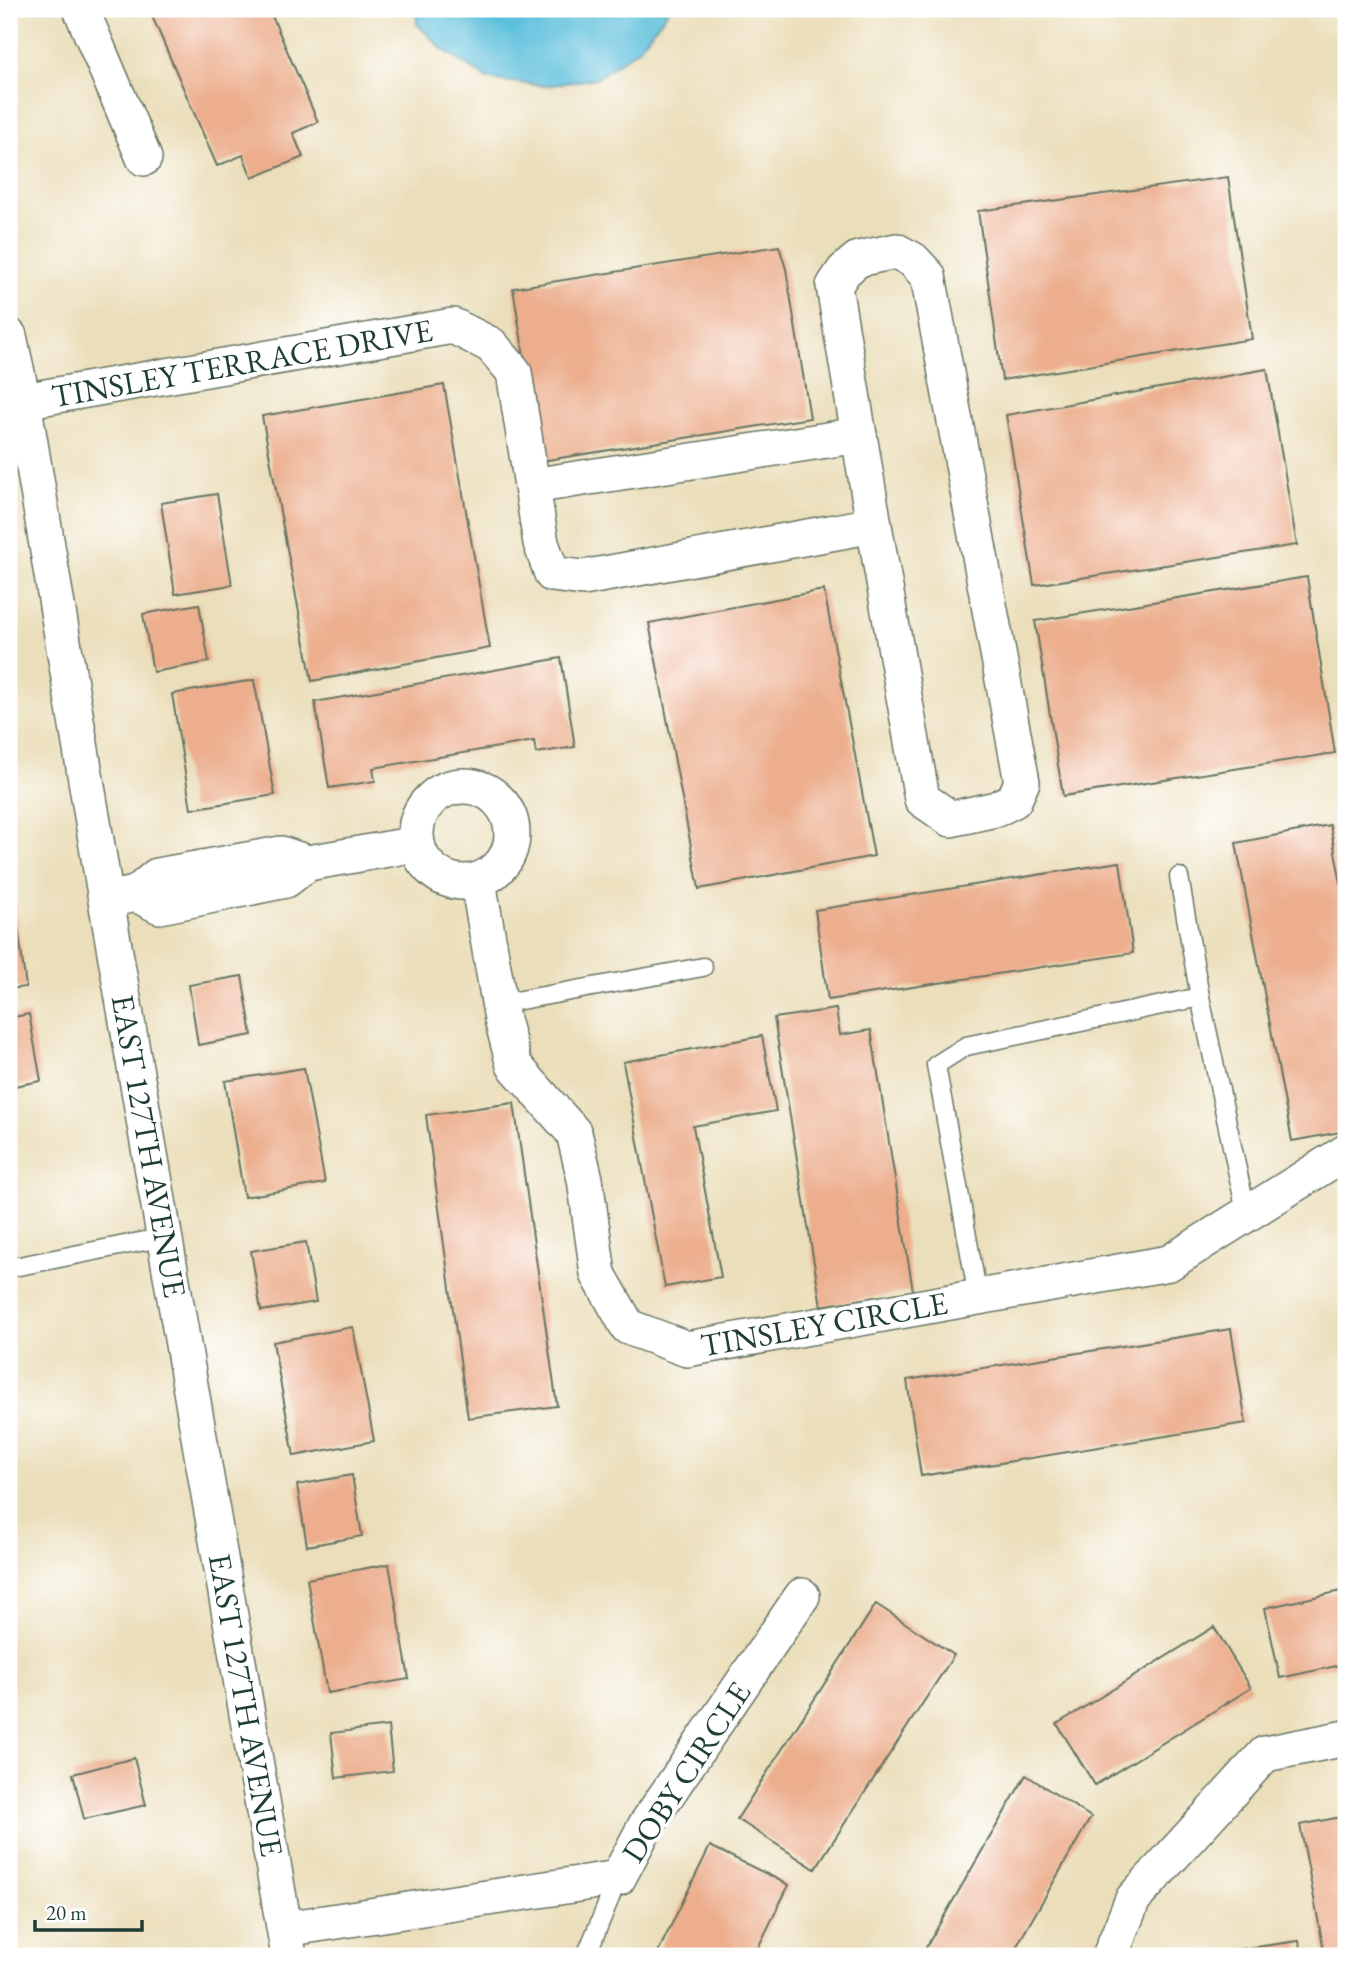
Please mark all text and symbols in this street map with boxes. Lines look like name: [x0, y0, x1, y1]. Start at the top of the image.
street label: TINSLEY TERRACE DRIVE: [48, 309, 436, 417]
street label: EAST 127TH AVENUE: [102, 991, 196, 1301]
street label: TINSLEY CIRCLE: [697, 1282, 951, 1366]
street label: EAST 127TH AVENUE: [199, 1550, 293, 1860]
street label: DOBY CIRCLE: [612, 1674, 760, 1870]
scale bar: [35, 1888, 142, 1932]
text: 20 m: [46, 1899, 87, 1926]

